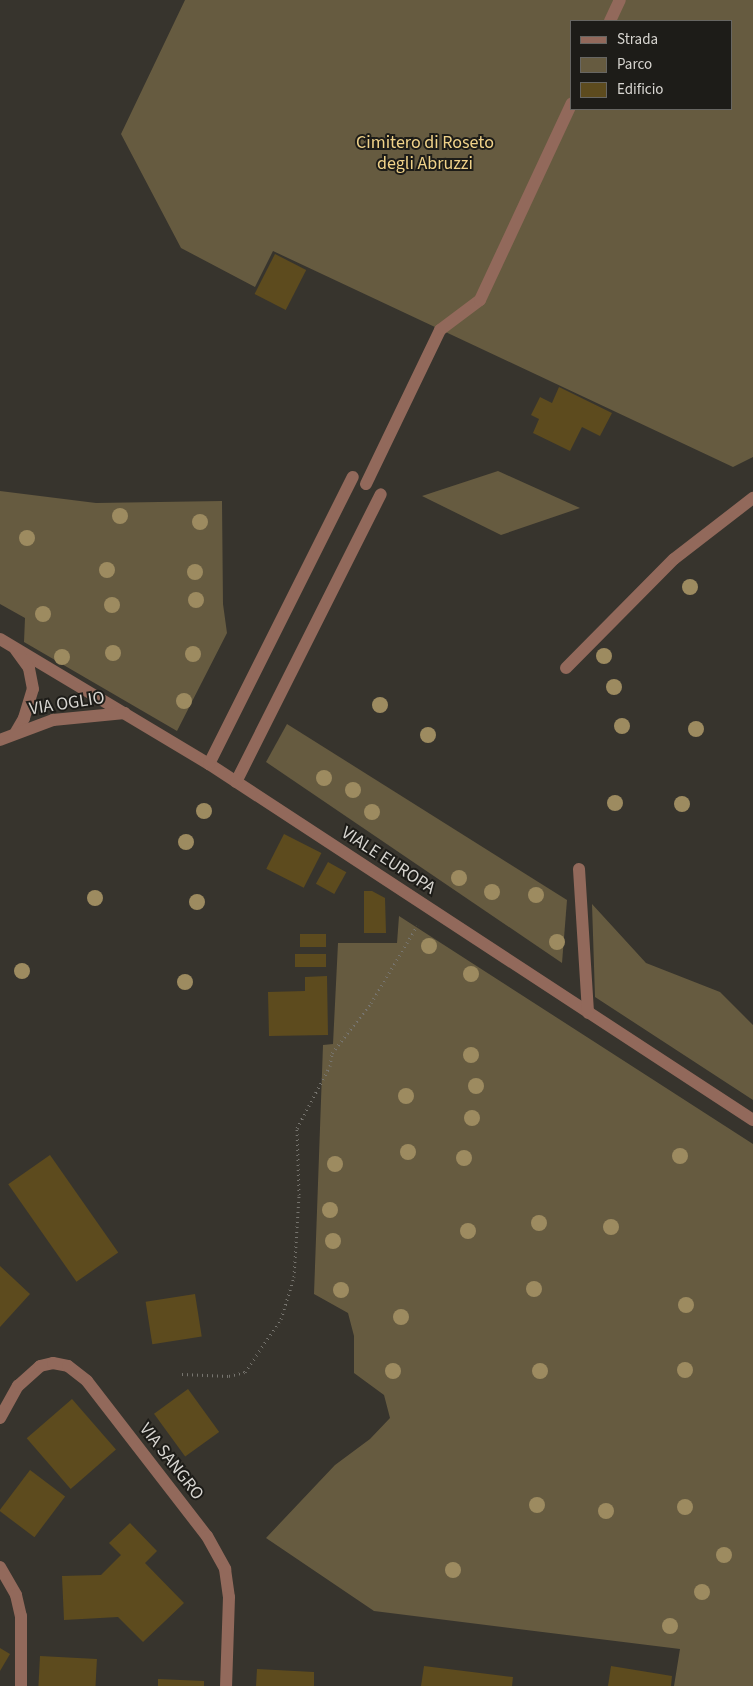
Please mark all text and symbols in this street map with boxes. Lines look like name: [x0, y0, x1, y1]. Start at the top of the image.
legend: [570, 20, 733, 110]
text: Strada: [617, 29, 658, 50]
text: Parco: [617, 54, 652, 75]
text: Edificio: [617, 79, 664, 100]
park label: Cimitero di Roseto degli Abruzzi: [356, 133, 494, 176]
street label: VIA OGLIO: [28, 687, 106, 721]
street label: VIALE EUROPA: [337, 823, 439, 899]
street label: VIA SANGRO: [134, 1419, 208, 1505]

